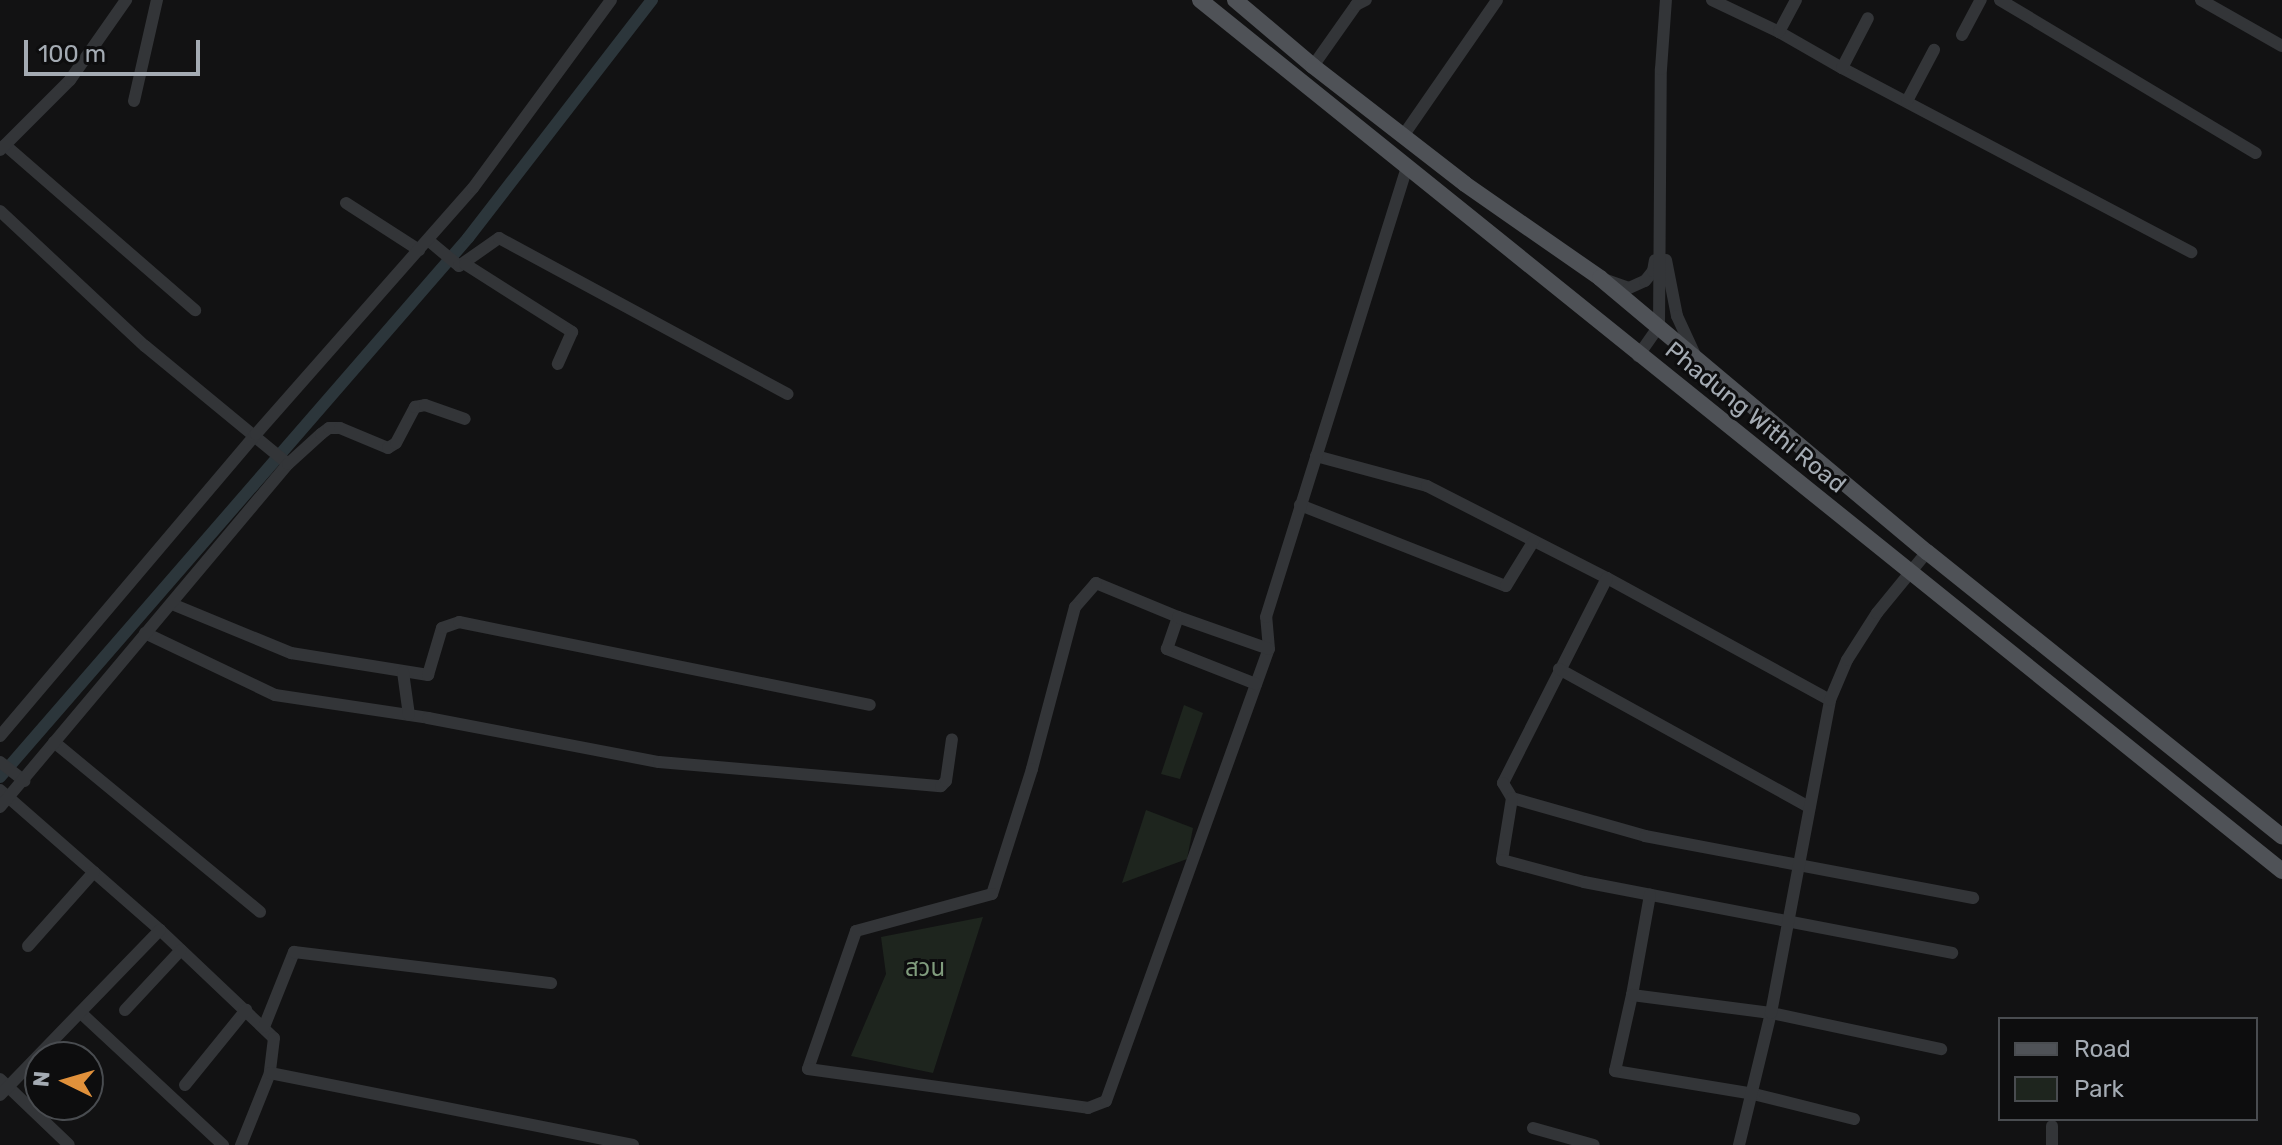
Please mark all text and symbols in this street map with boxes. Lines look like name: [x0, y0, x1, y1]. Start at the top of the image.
scale bar: [28, 24, 204, 74]
text: 100 m: [38, 40, 106, 68]
street label: Phadung Withi Road: [1659, 336, 1851, 500]
park label: สวน: [905, 955, 945, 983]
legend: [1998, 1017, 2258, 1121]
text: Road: [2074, 1035, 2131, 1063]
north arrow: [24, 1041, 104, 1121]
text: N: [27, 1070, 56, 1088]
text: Park: [2074, 1075, 2124, 1103]

